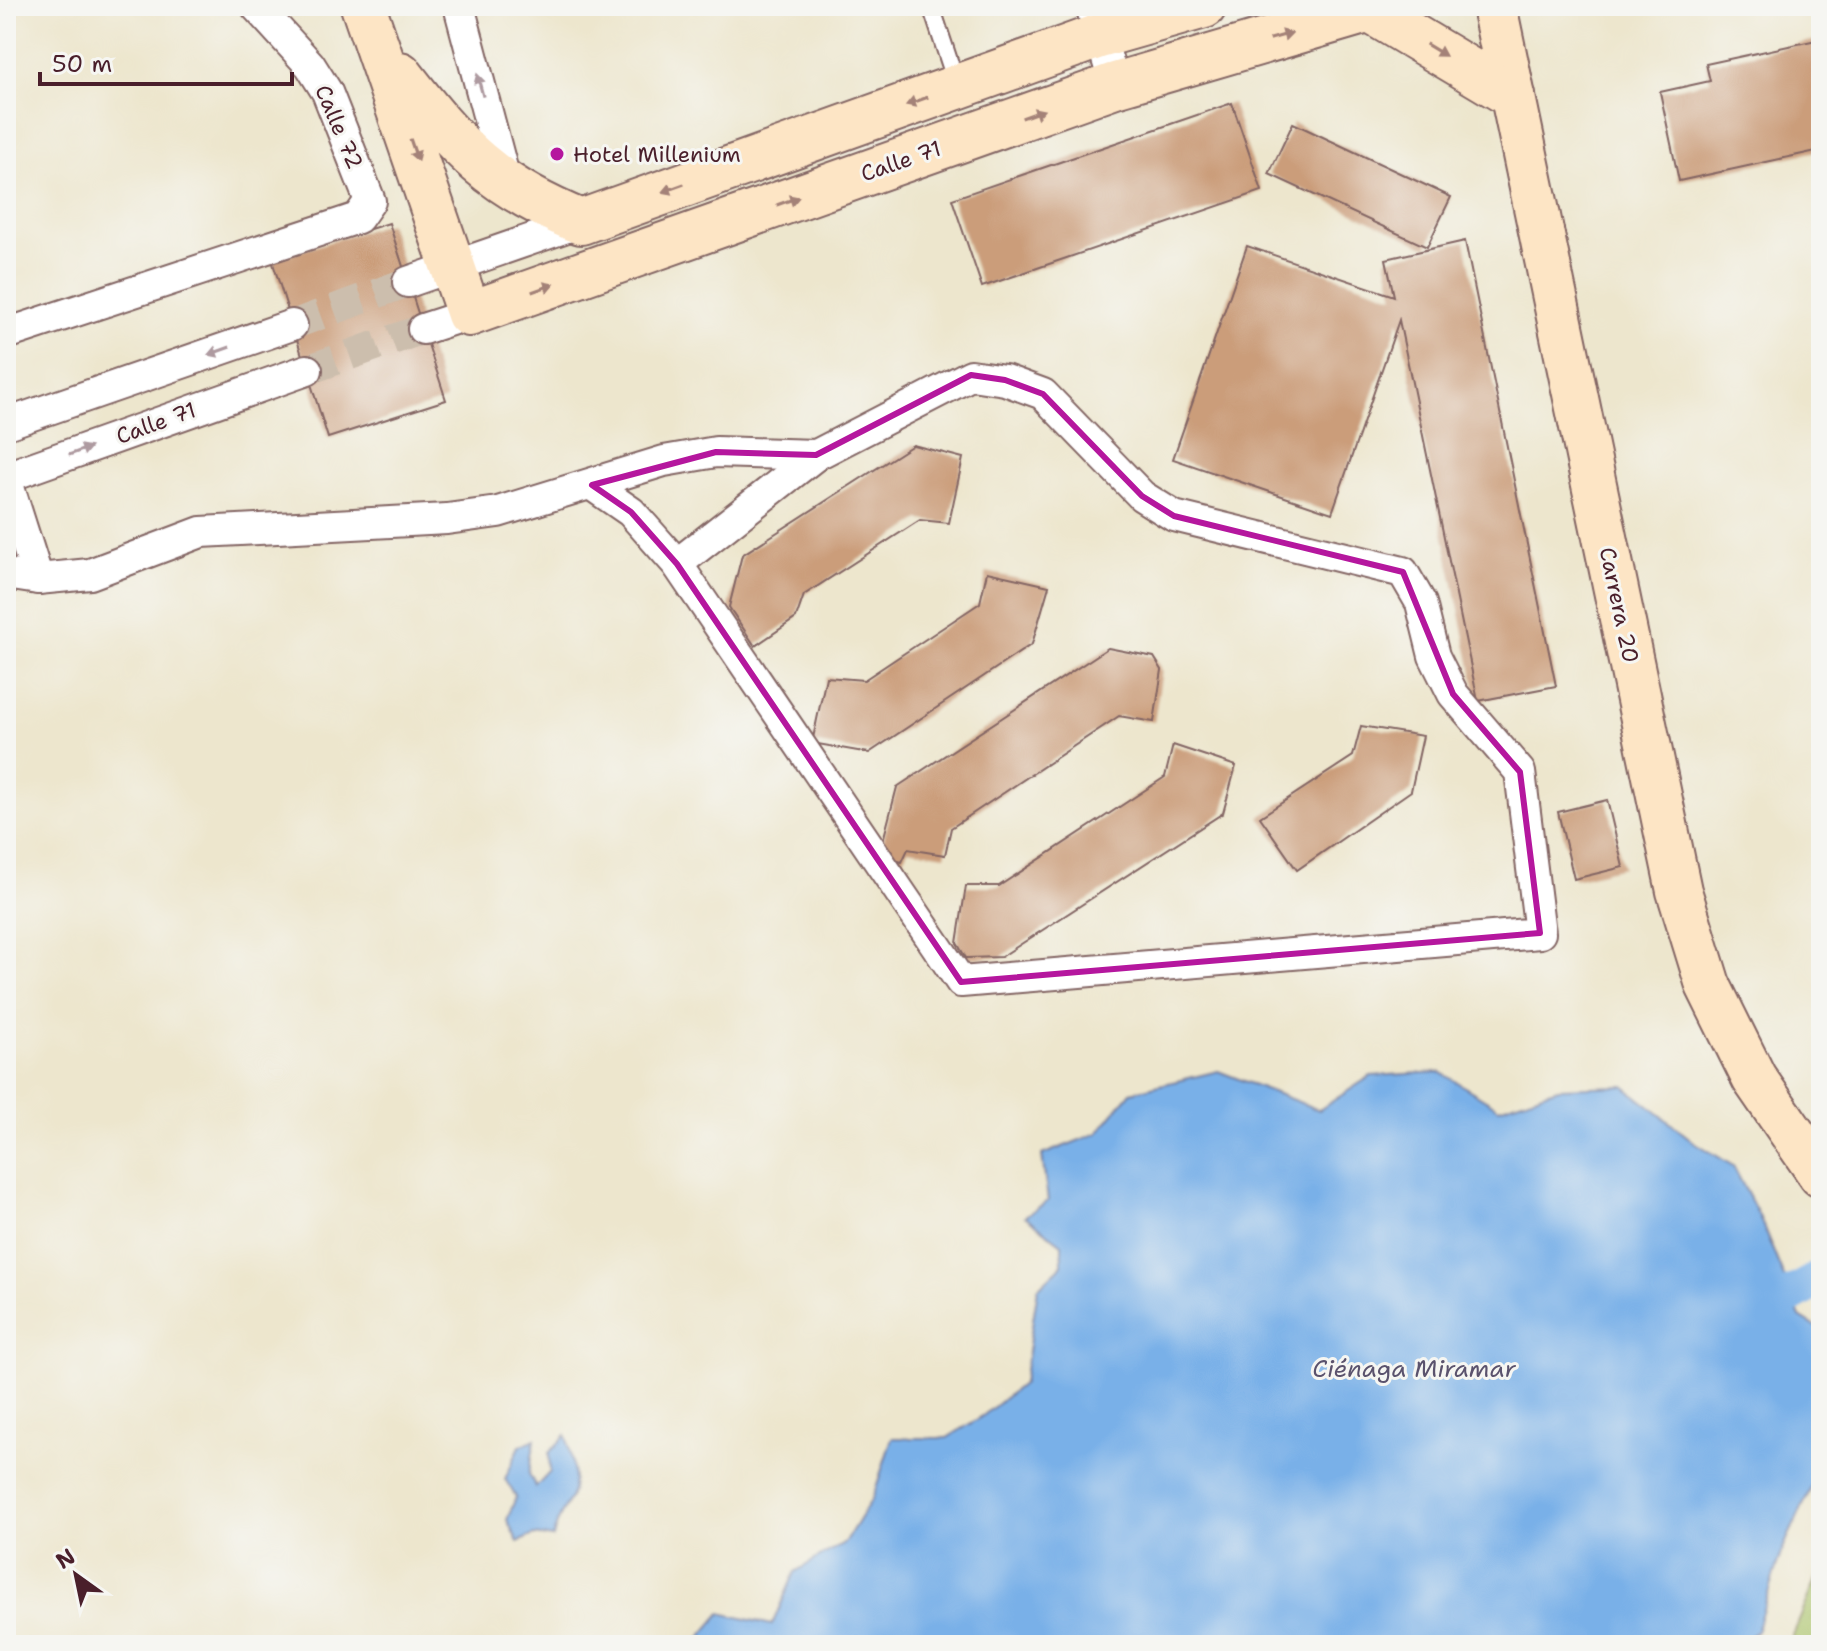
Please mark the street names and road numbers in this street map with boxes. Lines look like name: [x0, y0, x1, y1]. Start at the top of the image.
street label: Calle 72: [308, 80, 370, 174]
street label: Calle 71: [857, 134, 945, 188]
street label: Calle 71: [112, 395, 200, 451]
street label: Carrera 20: [1593, 544, 1645, 666]

